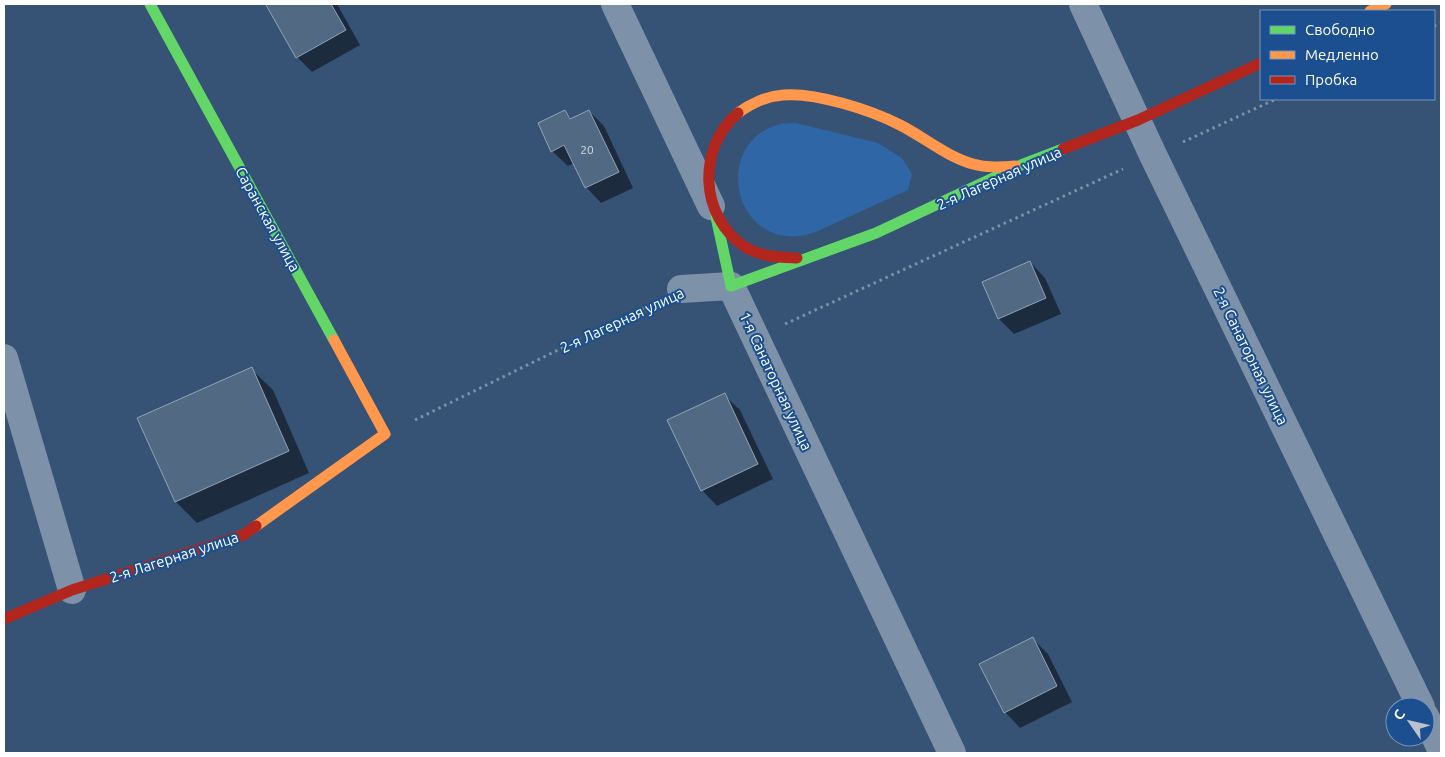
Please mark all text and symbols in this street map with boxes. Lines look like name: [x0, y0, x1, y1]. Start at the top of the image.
legend: [1260, 10, 1435, 100]
text: Свободно: [1305, 21, 1375, 38]
text: Медленно: [1305, 46, 1379, 63]
text: Пробка: [1305, 71, 1357, 88]
house number: 20: [580, 143, 594, 156]
street label: 2-я Лагерная улица: [934, 143, 1064, 213]
street label: Саранская улица: [232, 164, 304, 274]
street label: 2-я Лагерная улица: [557, 284, 687, 356]
street label: 2-я Санаторная улица: [1210, 284, 1292, 428]
street label: 1-я Санаторная улица: [736, 309, 816, 453]
street label: 2-я Лагерная улица: [107, 528, 241, 586]
north arrow: [1385, 697, 1435, 747]
text: С: [1390, 707, 1408, 723]

